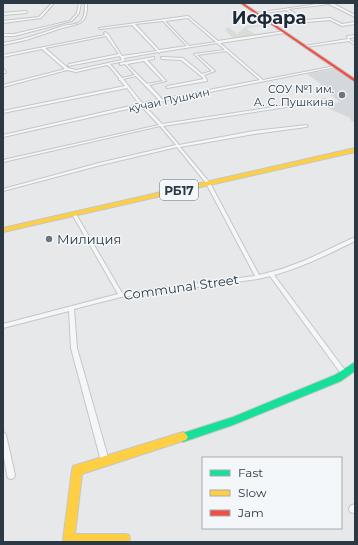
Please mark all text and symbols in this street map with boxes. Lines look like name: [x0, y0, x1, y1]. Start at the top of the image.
district label: Исфара: [232, 7, 306, 29]
place label: СОУ №1 им. А. С. Пушкина: [254, 82, 334, 109]
street label: кӯчаи Пушкин: [127, 85, 211, 115]
marker: СОУ №1 им. А. С. Пушкина: [337, 90, 347, 100]
road number: РБ17: [160, 180, 198, 200]
place label: Милиция: [57, 231, 121, 247]
marker: Милиция: [44, 234, 54, 244]
street label: Communal Street: [122, 271, 240, 303]
legend: [202, 457, 342, 529]
text: Fast: [238, 465, 263, 480]
text: Slow: [238, 485, 267, 500]
text: Jam: [237, 505, 264, 520]

